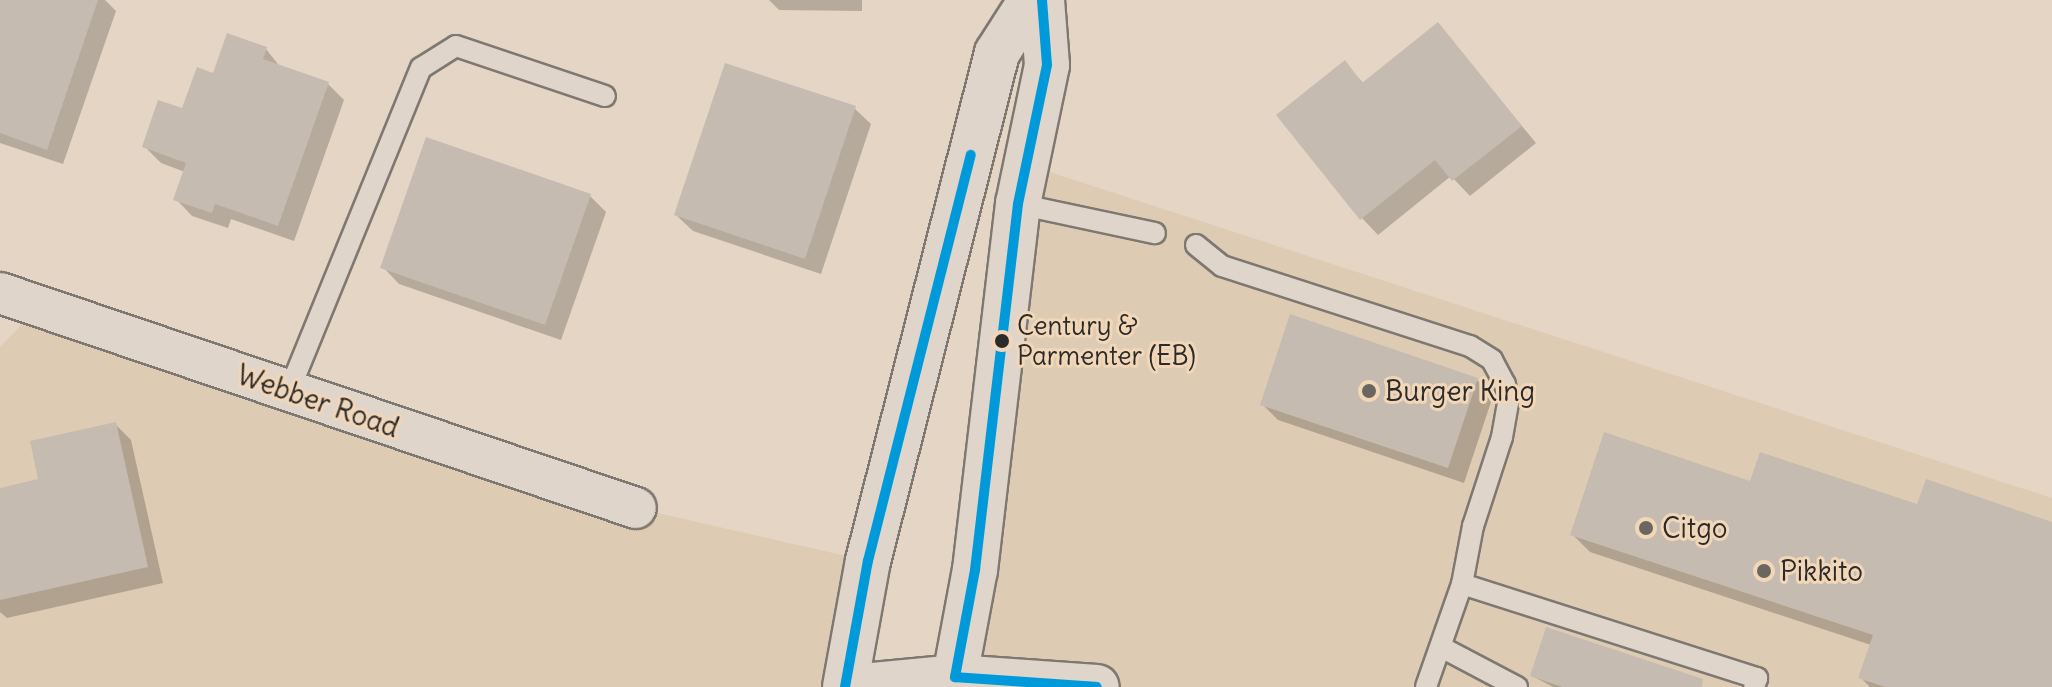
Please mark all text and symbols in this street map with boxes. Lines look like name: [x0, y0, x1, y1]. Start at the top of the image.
place label: Century & Parmenter (EB): [1017, 310, 1196, 372]
marker: Century & Parmenter (EB): [994, 333, 1010, 349]
street label: Webber Road: [233, 358, 403, 444]
place label: Burger King: [1385, 374, 1535, 408]
marker: Burger King: [1360, 382, 1378, 400]
place label: Citgo: [1662, 511, 1727, 545]
marker: Citgo: [1637, 519, 1655, 537]
place label: Pikkito: [1780, 554, 1863, 588]
marker: Pikkito: [1755, 562, 1773, 580]

